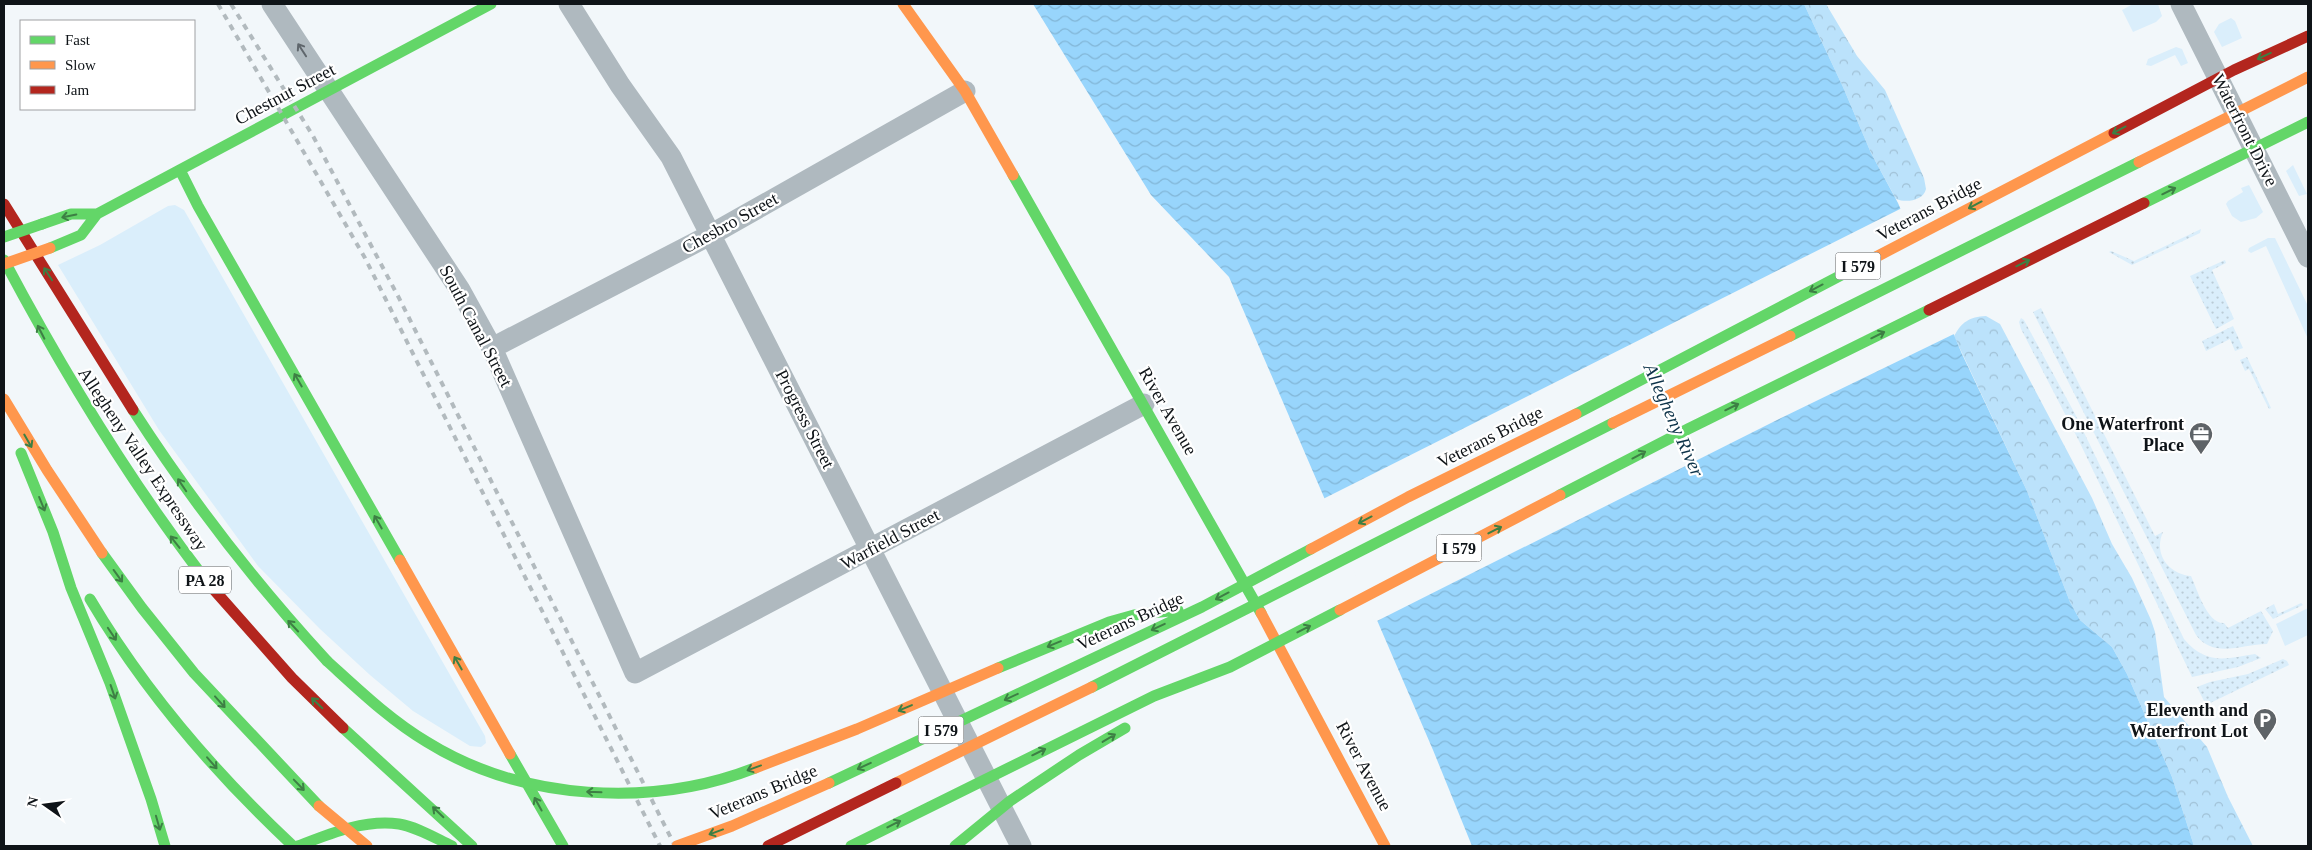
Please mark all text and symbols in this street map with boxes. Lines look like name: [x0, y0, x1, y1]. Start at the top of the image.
legend: [20, 20, 195, 110]
text: Fast: [65, 32, 91, 48]
one-way arrow: [297, 43, 307, 57]
one-way arrow: [2257, 51, 2272, 61]
text: Slow: [65, 57, 96, 73]
street label: Chestnut Street: [232, 59, 338, 129]
street label: Waterfront Drive: [2208, 71, 2282, 189]
text: Jam: [65, 82, 89, 98]
one-way arrow: [2112, 126, 2127, 135]
street label: Veterans Bridge: [1873, 173, 1985, 245]
one-way arrow: [2161, 186, 2176, 195]
street label: Chesbro Street: [679, 188, 781, 258]
one-way arrow: [1968, 201, 1983, 210]
one-way arrow: [61, 212, 77, 221]
road number: I 579: [1836, 252, 1880, 280]
one-way arrow: [2016, 258, 2031, 268]
street label: South Canal Street: [435, 262, 517, 390]
one-way arrow: [43, 267, 53, 281]
one-way arrow: [1808, 283, 1823, 293]
one-way arrow: [36, 324, 46, 339]
one-way arrow: [1870, 330, 1885, 339]
water label: Allegheny River: [1639, 358, 1709, 480]
street label: Allegheny Valley Expressway: [74, 364, 212, 554]
street label: River Avenue: [1135, 364, 1201, 459]
street label: Progress Street: [771, 366, 839, 472]
one-way arrow: [292, 374, 302, 388]
street label: Veterans Bridge: [1434, 402, 1546, 472]
one-way arrow: [1724, 402, 1739, 411]
place label: One Waterfront Place: [2061, 414, 2184, 455]
office icon: One Waterfront Place: [2188, 421, 2214, 455]
one-way arrow: [24, 433, 34, 448]
one-way arrow: [1632, 450, 1647, 460]
one-way arrow: [177, 478, 187, 492]
one-way arrow: [37, 496, 47, 511]
street label: Warfield Street: [837, 505, 943, 573]
one-way arrow: [373, 514, 383, 529]
one-way arrow: [1358, 515, 1373, 525]
one-way arrow: [1487, 525, 1502, 534]
road number: I 579: [1436, 534, 1482, 562]
one-way arrow: [170, 536, 181, 549]
road number: PA 28: [179, 566, 231, 594]
one-way arrow: [113, 569, 123, 583]
street label: Veterans Bridge: [1073, 588, 1187, 654]
one-way arrow: [1214, 591, 1229, 601]
one-way arrow: [287, 620, 299, 633]
one-way arrow: [1151, 623, 1166, 633]
one-way arrow: [1297, 624, 1312, 634]
one-way arrow: [108, 627, 118, 641]
one-way arrow: [1047, 640, 1062, 650]
one-way arrow: [453, 656, 463, 670]
one-way arrow: [109, 684, 118, 699]
one-way arrow: [1004, 693, 1019, 702]
one-way arrow: [215, 696, 226, 709]
one-way arrow: [311, 697, 324, 709]
place label: Eleventh and Waterfront Lot: [2130, 700, 2248, 741]
one-way arrow: [898, 704, 913, 714]
parking icon: Eleventh and Waterfront Lot: [2252, 707, 2278, 741]
road number: I 579: [918, 716, 964, 744]
street label: River Avenue: [1332, 718, 1396, 814]
one-way arrow: [1101, 732, 1115, 742]
one-way arrow: [1032, 746, 1047, 756]
one-way arrow: [206, 756, 217, 769]
street label: Veterans Bridge: [706, 760, 820, 824]
one-way arrow: [857, 762, 872, 772]
one-way arrow: [747, 764, 762, 773]
one-way arrow: [292, 779, 305, 791]
north arrow: [20, 780, 70, 830]
one-way arrow: [587, 788, 603, 797]
text: N: [24, 795, 41, 809]
one-way arrow: [533, 797, 543, 812]
one-way arrow: [431, 806, 444, 818]
one-way arrow: [154, 814, 164, 830]
one-way arrow: [886, 819, 901, 828]
one-way arrow: [708, 828, 724, 837]

